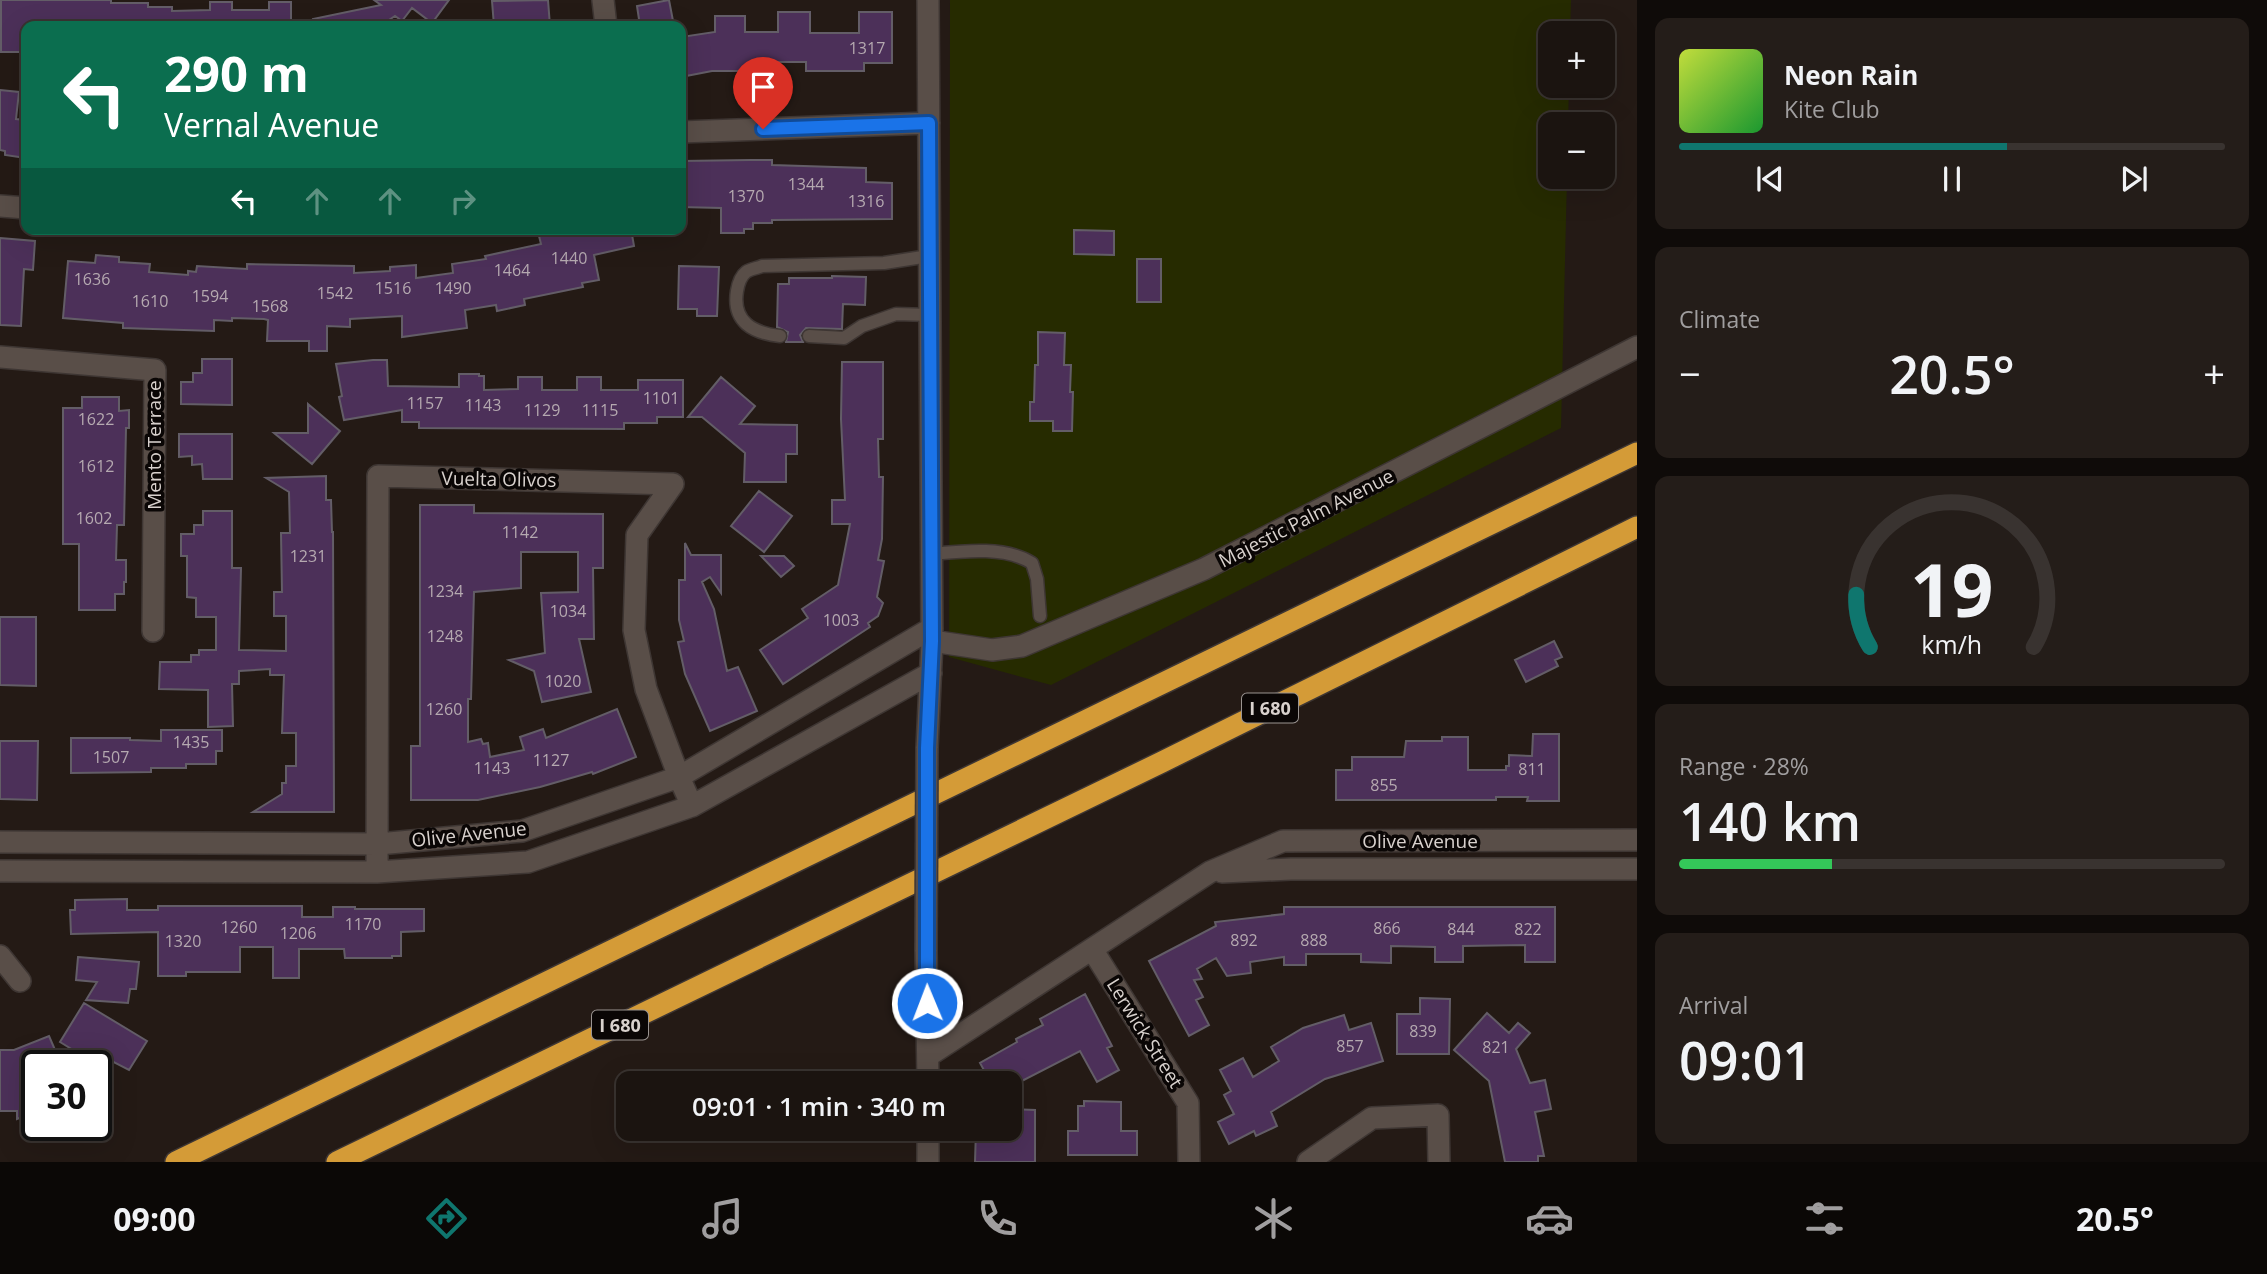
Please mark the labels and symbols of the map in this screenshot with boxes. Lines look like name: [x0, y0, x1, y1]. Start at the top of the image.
house number: 1317: [849, 37, 885, 59]
pin: [733, 57, 793, 129]
house number: 1344: [788, 173, 824, 195]
house number: 1370: [728, 185, 764, 207]
house number: 1316: [848, 190, 884, 212]
house number: 1440: [551, 247, 587, 269]
house number: 1464: [494, 259, 530, 281]
house number: 1636: [74, 268, 110, 290]
house number: 1516: [375, 277, 411, 299]
house number: 1490: [435, 277, 471, 299]
house number: 1542: [317, 282, 353, 304]
house number: 1594: [192, 285, 228, 307]
house number: 1610: [132, 290, 168, 312]
house number: 1568: [252, 295, 288, 317]
street label: Mento Terrace: [141, 380, 167, 510]
house number: 1101: [643, 387, 679, 409]
house number: 1157: [407, 392, 443, 414]
house number: 1143: [465, 394, 501, 416]
house number: 1129: [524, 399, 560, 421]
house number: 1115: [582, 399, 618, 421]
house number: 1622: [78, 408, 114, 430]
house number: 1612: [78, 455, 114, 477]
street label: Majestic Palm Avenue: [1214, 463, 1398, 573]
street label: Vuelta Olivos: [441, 465, 557, 493]
house number: 1602: [76, 507, 112, 529]
house number: 1142: [502, 521, 538, 543]
house number: 1231: [290, 545, 326, 567]
house number: 1234: [427, 580, 463, 602]
house number: 1034: [550, 600, 586, 622]
house number: 1003: [823, 609, 859, 631]
house number: 1248: [427, 625, 463, 647]
house number: 1020: [545, 670, 581, 692]
road number: I 680: [1242, 694, 1298, 722]
house number: 1260: [426, 698, 462, 720]
house number: 1435: [173, 731, 209, 753]
house number: 1507: [93, 746, 129, 768]
house number: 1127: [533, 749, 569, 771]
house number: 1143: [474, 757, 510, 779]
house number: 811: [1518, 758, 1546, 780]
house number: 855: [1370, 774, 1398, 796]
street label: Olive Avenue: [410, 815, 528, 853]
street label: Olive Avenue: [1362, 828, 1478, 854]
house number: 1170: [345, 913, 381, 935]
house number: 1260: [221, 916, 257, 938]
house number: 866: [1373, 917, 1401, 939]
house number: 844: [1447, 918, 1475, 940]
house number: 822: [1514, 918, 1542, 940]
house number: 1206: [280, 922, 316, 944]
house number: 892: [1230, 929, 1258, 951]
house number: 888: [1300, 929, 1328, 951]
house number: 1320: [165, 930, 201, 952]
position arrow: [890, 966, 964, 1040]
street label: Lerwick Street: [1101, 973, 1189, 1093]
road number: I 680: [592, 1010, 648, 1040]
house number: 839: [1409, 1020, 1437, 1042]
house number: 857: [1336, 1035, 1364, 1057]
house number: 821: [1482, 1036, 1510, 1058]
speed limit sign: 30: [21, 1050, 112, 1141]

